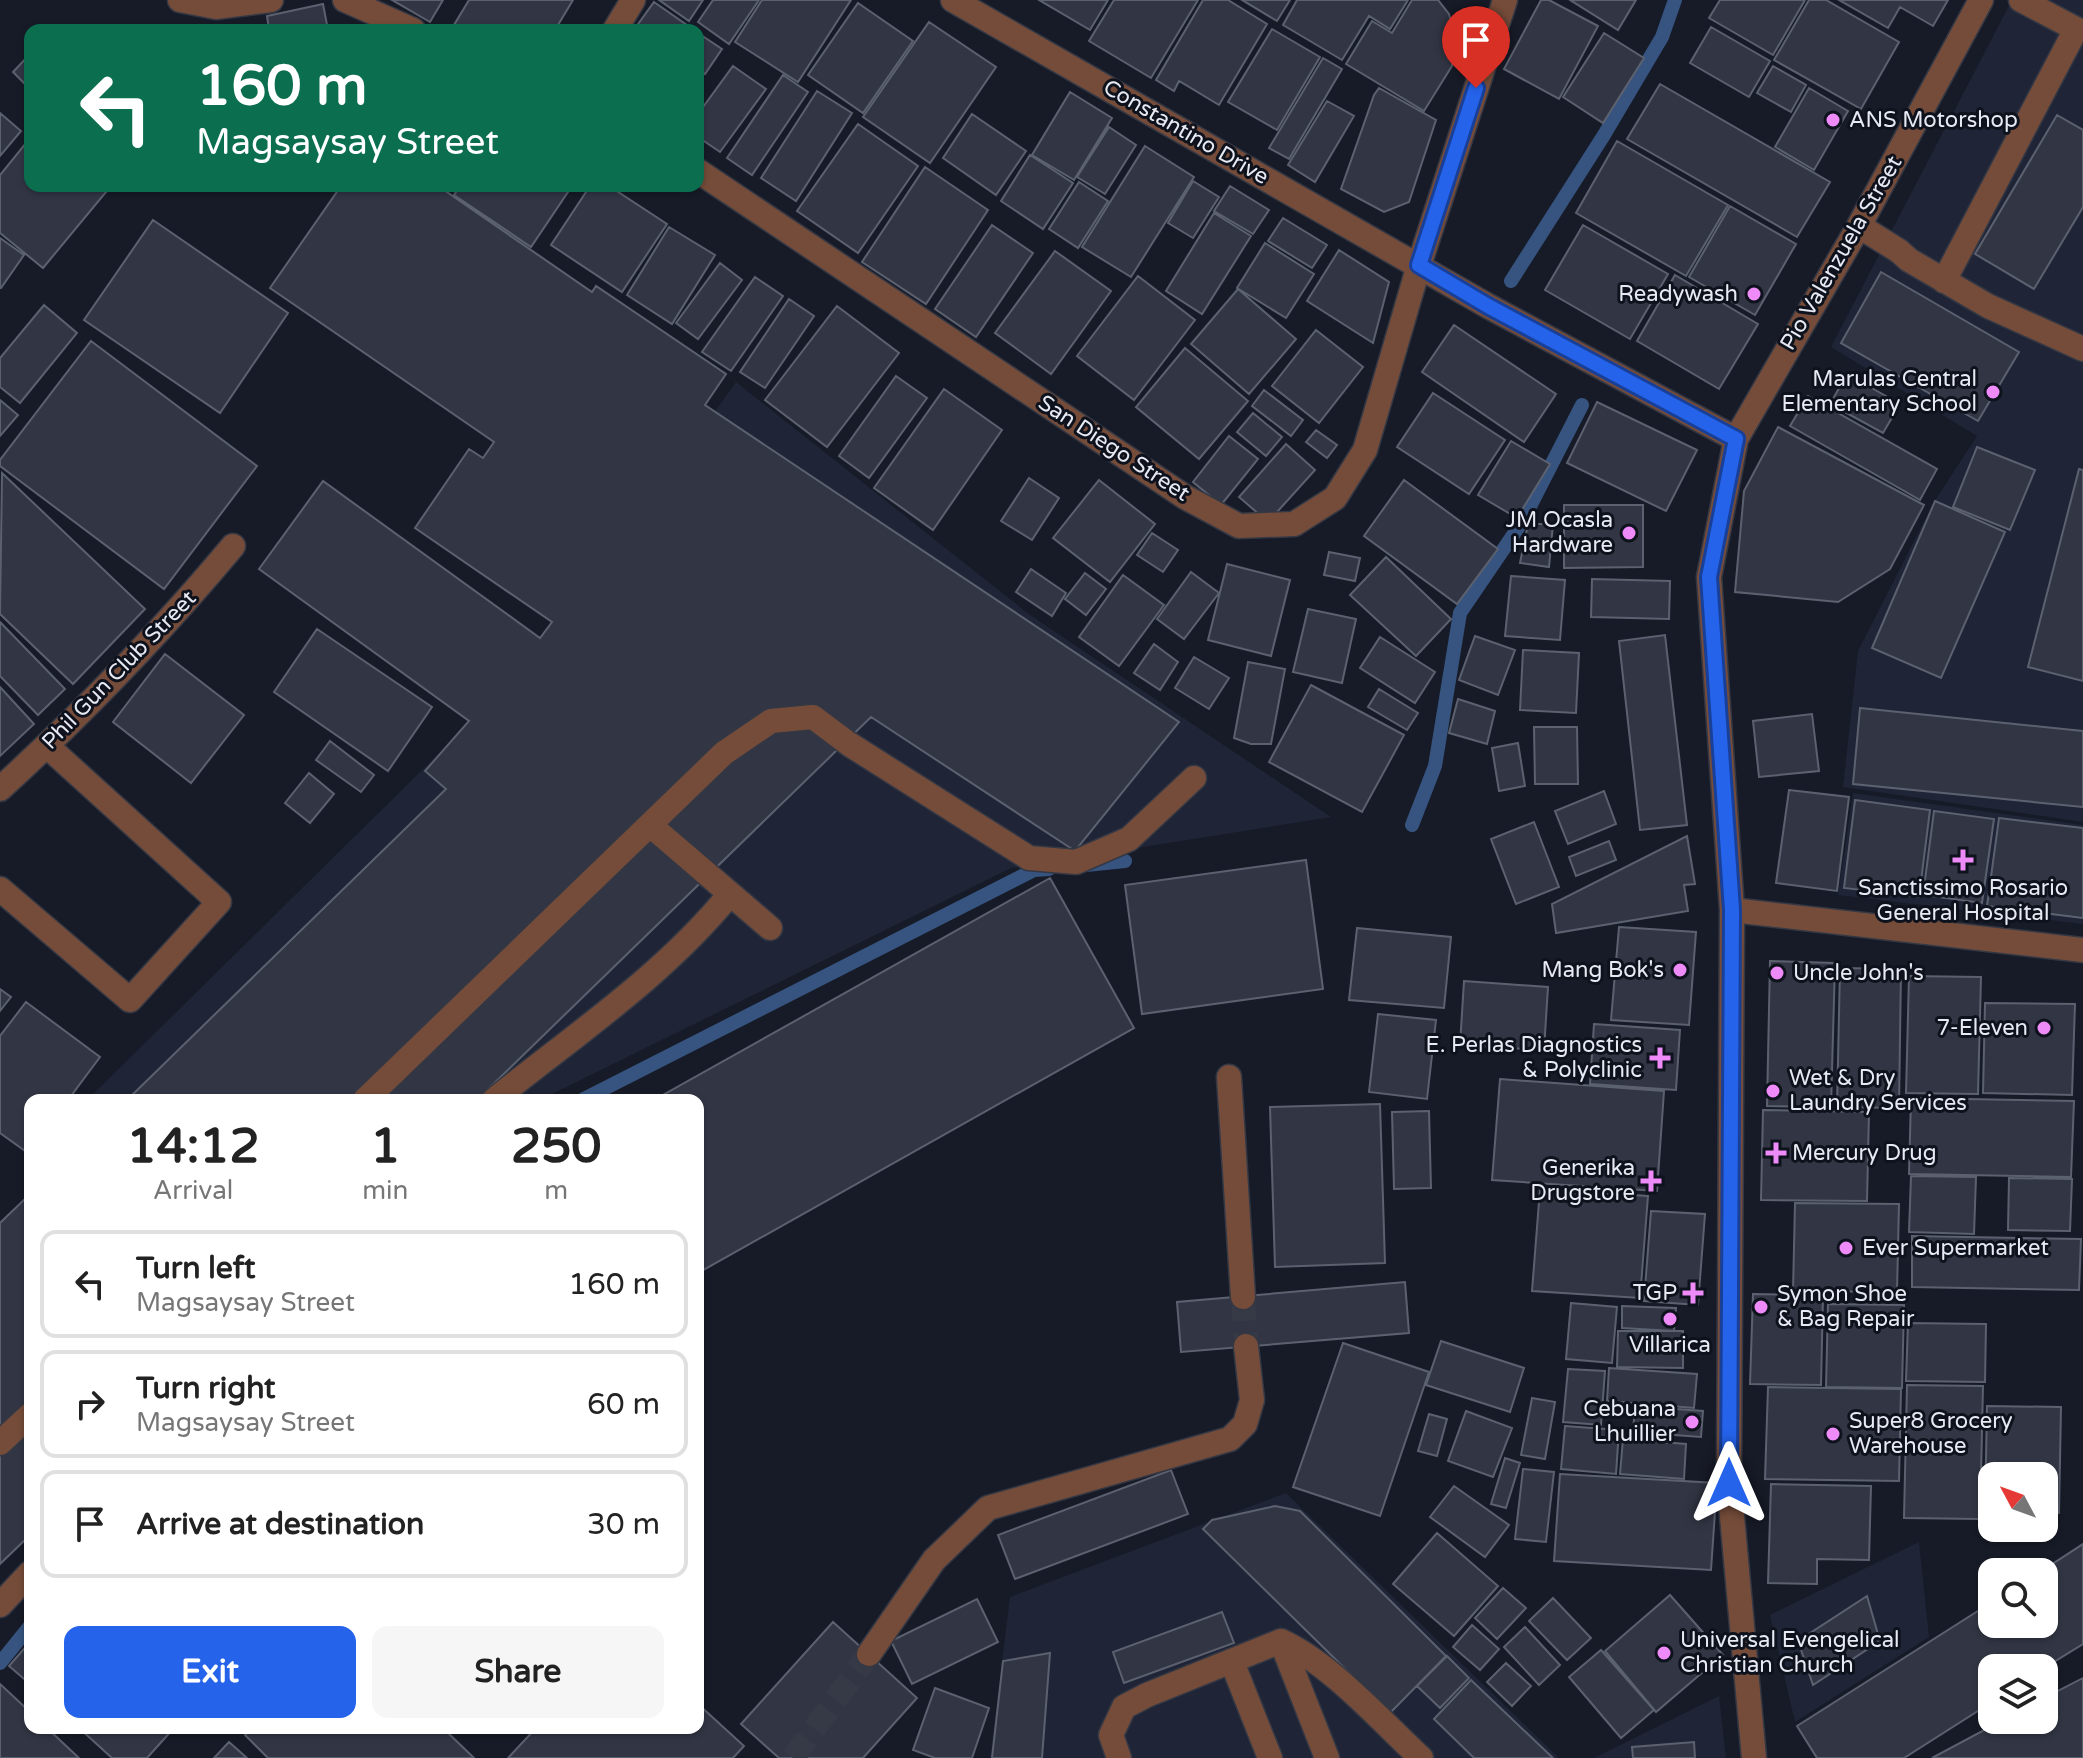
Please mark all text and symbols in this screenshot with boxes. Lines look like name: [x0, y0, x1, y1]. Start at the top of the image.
pin: [1442, 6, 1510, 88]
icon: arrive: [1454, 18, 1498, 62]
text: 160 m: [196, 53, 367, 120]
icon: left: [64, 56, 168, 160]
street label: Constantino Drive: [1099, 74, 1273, 190]
place label: ANS Motorshop: [1849, 107, 2018, 133]
marker: ANS Motorshop: [1824, 111, 1842, 129]
text: Magsaysay Street: [196, 121, 499, 164]
street label: Pio Valenzuela Street: [1775, 151, 1907, 355]
place label: Readywash: [1618, 281, 1738, 307]
marker: Readywash: [1745, 285, 1763, 303]
place label: Marulas Central Elementary School: [1782, 366, 1977, 417]
marker: Marulas Central Elementary School: [1984, 383, 2002, 401]
street label: San Diego Street: [1033, 389, 1195, 507]
place label: JM Ocasla Hardware: [1506, 507, 1613, 558]
marker: JM Ocasla Hardware: [1620, 524, 1638, 542]
street label: Phil Gun Club Street: [37, 585, 201, 755]
marker: Sanctissimo Rosario General Hospital: [1952, 849, 1974, 871]
place label: Sanctissimo Rosario General Hospital: [1858, 875, 2068, 926]
place label: Mang Bok's: [1541, 957, 1664, 983]
place label: Uncle John's: [1793, 960, 1924, 986]
marker: Mang Bok's: [1671, 961, 1689, 979]
marker: Uncle John's: [1768, 964, 1786, 982]
place label: 7-Eleven: [1936, 1015, 2028, 1041]
marker: 7-Eleven: [2035, 1019, 2053, 1037]
place label: E. Perlas Diagnostics & Polyclinic: [1426, 1032, 1642, 1083]
marker: E. Perlas Diagnostics & Polyclinic: [1649, 1047, 1671, 1069]
place label: Wet & Dry Laundry Services: [1789, 1065, 1967, 1116]
marker: Wet & Dry Laundry Services: [1764, 1082, 1782, 1100]
text: 14:12: [127, 1118, 260, 1176]
text: 1: [370, 1118, 400, 1176]
text: 250: [511, 1118, 601, 1176]
place label: Mercury Drug: [1792, 1140, 1937, 1166]
marker: Mercury Drug: [1767, 1144, 1785, 1162]
place label: Generika Drugstore: [1530, 1155, 1635, 1206]
marker: Generika Drugstore: [1642, 1172, 1660, 1190]
text: Arrival: [153, 1175, 233, 1206]
text: min: [362, 1175, 408, 1206]
text: m: [544, 1175, 568, 1206]
place label: Ever Supermarket: [1862, 1235, 2049, 1261]
marker: Ever Supermarket: [1837, 1239, 1855, 1257]
text: Turn left: [136, 1250, 255, 1287]
icon: left: [68, 1262, 112, 1306]
text: 160 m: [568, 1266, 660, 1303]
place label: TGP: [1633, 1280, 1677, 1306]
place label: Symon Shoe & Bag Repair: [1777, 1281, 1915, 1332]
marker: TGP: [1684, 1284, 1702, 1302]
text: Magsaysay Street: [136, 1287, 355, 1318]
marker: Symon Shoe & Bag Repair: [1752, 1298, 1770, 1316]
marker: Villarica: [1661, 1310, 1679, 1328]
place label: Villarica: [1629, 1332, 1711, 1358]
text: Turn right: [136, 1370, 276, 1407]
icon: right: [68, 1382, 112, 1426]
text: 60 m: [587, 1386, 660, 1423]
place label: Cebuana Lhuillier: [1583, 1396, 1677, 1447]
text: Magsaysay Street: [136, 1407, 355, 1438]
place label: Super8 Grocery Warehouse: [1849, 1408, 2013, 1459]
marker: Cebuana Lhuillier: [1683, 1413, 1701, 1431]
marker: Super8 Grocery Warehouse: [1824, 1425, 1842, 1443]
position arrow: [1687, 1441, 1771, 1525]
north arrow: [1978, 1462, 2058, 1542]
map controls: [1978, 1462, 2058, 1734]
icon: arrive: [68, 1502, 112, 1546]
text: Arrive at destination: [136, 1506, 424, 1543]
text: 30 m: [587, 1506, 660, 1543]
button: search: [1978, 1558, 2058, 1638]
button: Exit: [64, 1626, 356, 1718]
button: Share: [372, 1626, 664, 1718]
place label: Universal Evengelical Christian Church: [1680, 1627, 1900, 1678]
marker: Universal Evengelical Christian Church: [1655, 1644, 1673, 1662]
button: layers: [1978, 1654, 2058, 1734]

